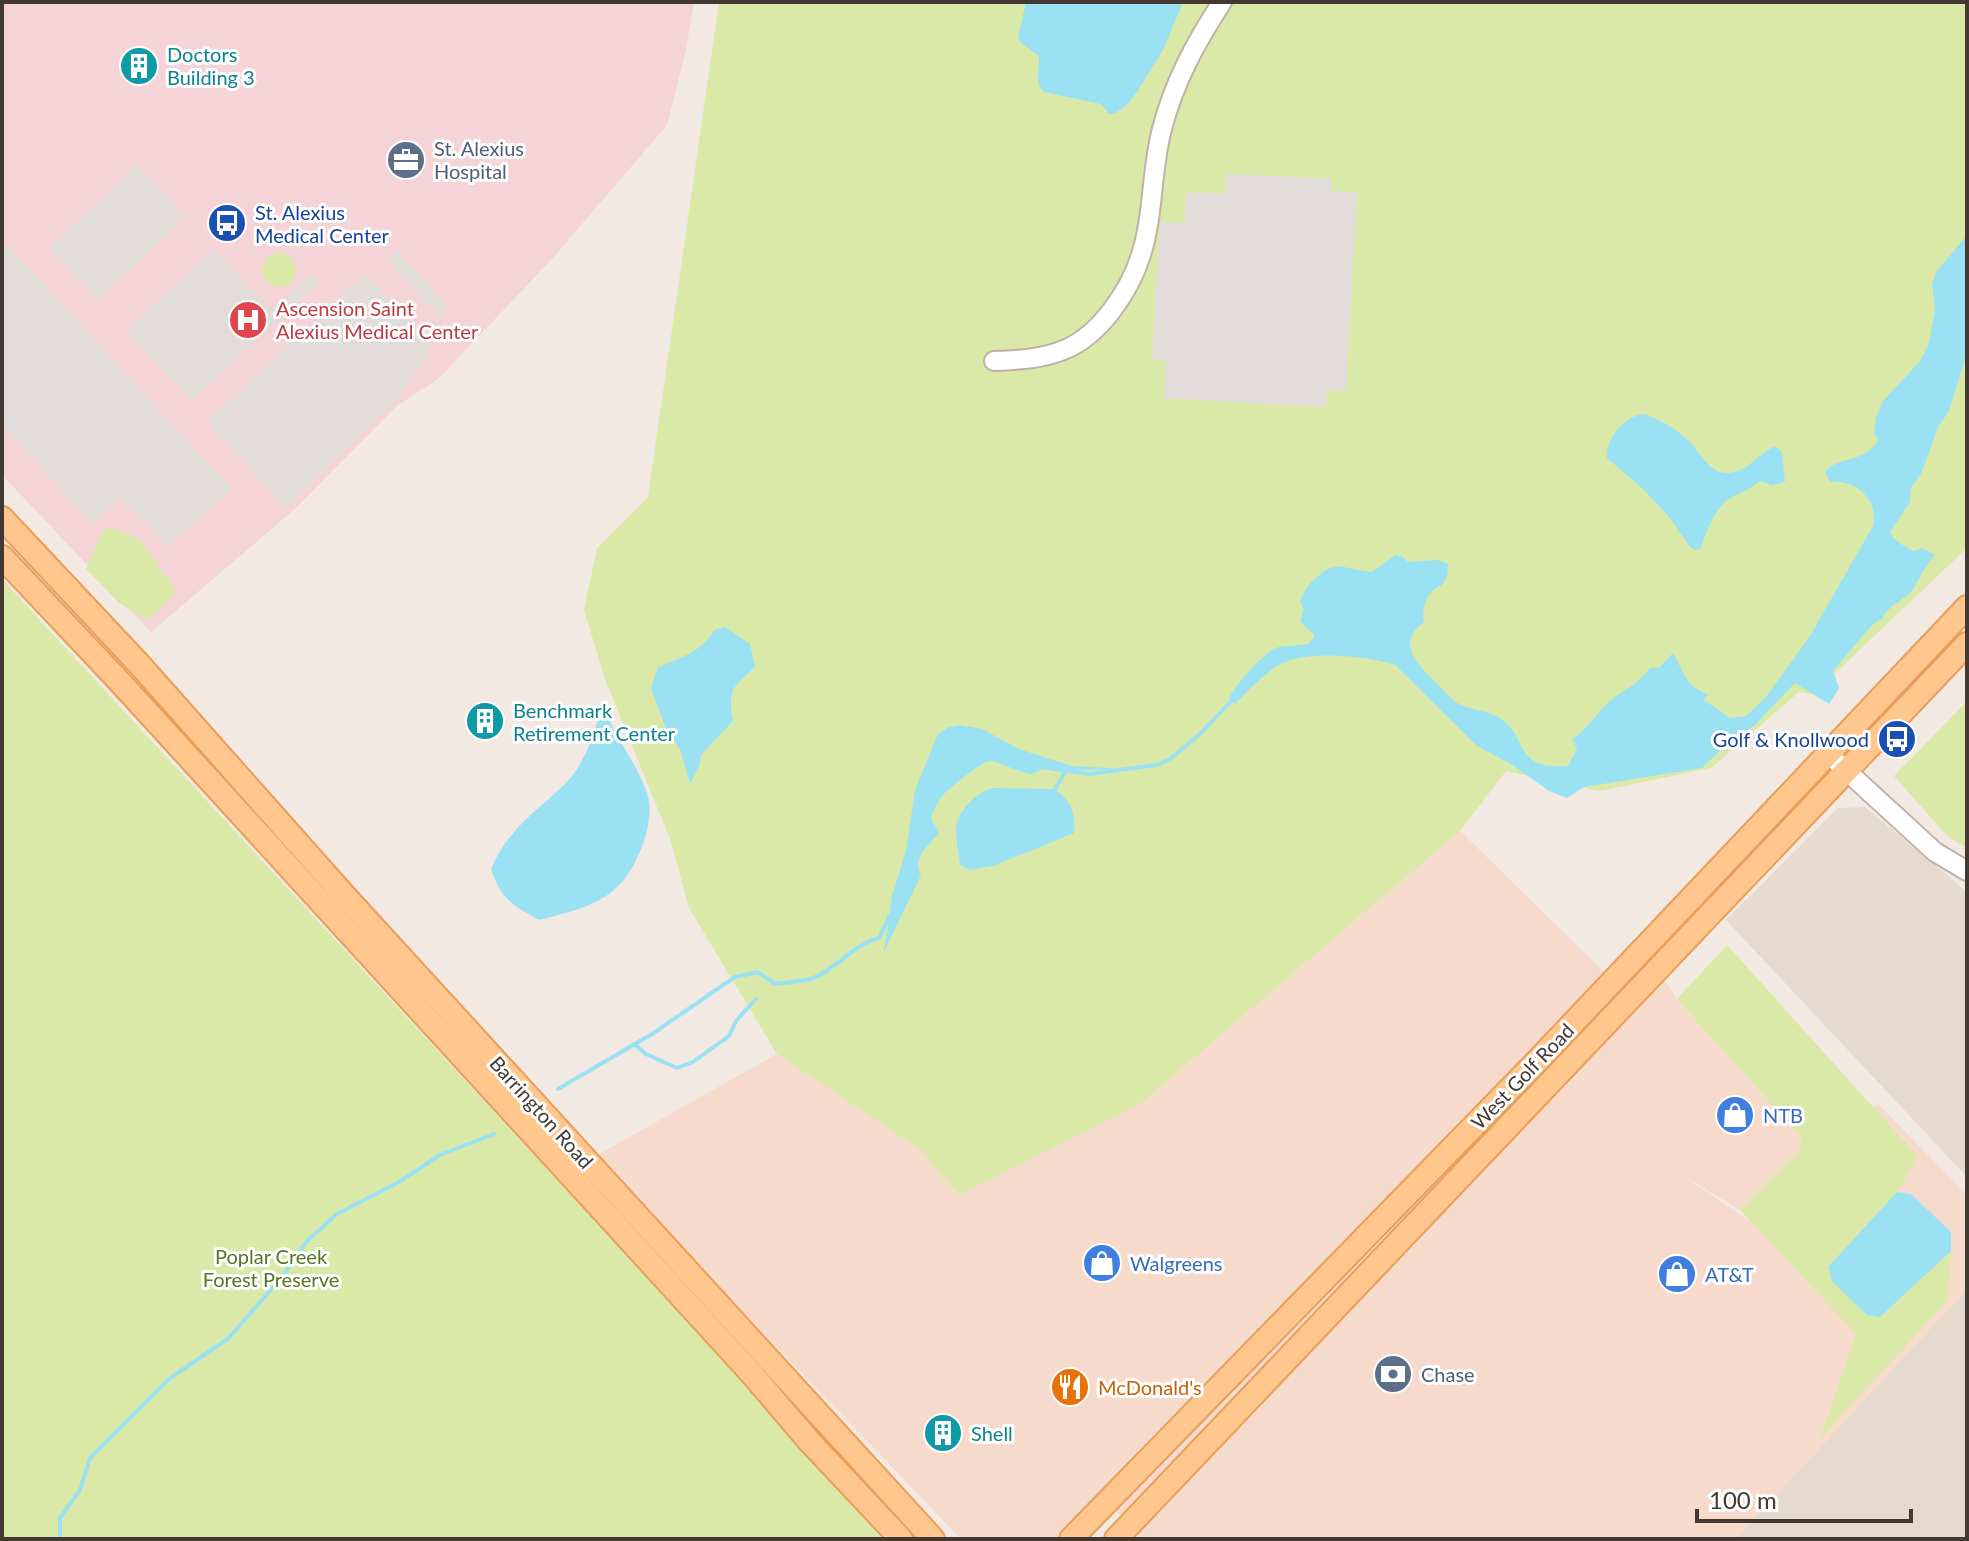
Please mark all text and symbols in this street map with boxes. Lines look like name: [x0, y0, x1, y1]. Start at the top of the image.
place label: Doctors Building 3: [167, 42, 255, 89]
building icon: Doctors Building 3: [118, 45, 160, 87]
place label: St. Alexius Hospital: [434, 136, 524, 183]
office icon: St. Alexius Hospital: [385, 139, 427, 181]
place label: St. Alexius Medical Center: [255, 200, 390, 247]
bus stop icon: St. Alexius Medical Center: [206, 202, 248, 244]
place label: Ascension Saint Alexius Medical Center: [276, 296, 479, 343]
hospital icon: Ascension Saint Alexius Medical Center: [227, 299, 269, 341]
place label: Benchmark Retirement Center: [513, 698, 676, 745]
building icon: Benchmark Retirement Center: [464, 700, 506, 742]
bus stop icon: Golf & Knollwood: [1876, 718, 1918, 760]
place label: Golf & Knollwood: [1713, 727, 1869, 751]
street label: West Golf Road: [1466, 1018, 1578, 1134]
street label: Barrington Road: [485, 1051, 599, 1173]
shop icon: NTB: [1714, 1094, 1756, 1136]
place label: NTB: [1763, 1103, 1803, 1127]
shop icon: Walgreens: [1081, 1242, 1123, 1284]
park label: Poplar Creek Forest Preserve: [203, 1244, 339, 1291]
place label: Walgreens: [1130, 1251, 1222, 1275]
shop icon: AT&T: [1656, 1253, 1698, 1295]
place label: AT&T: [1705, 1262, 1754, 1286]
bank icon: Chase: [1372, 1353, 1414, 1395]
place label: Chase: [1421, 1362, 1475, 1386]
restaurant icon: McDonald's: [1049, 1366, 1091, 1408]
place label: McDonald's: [1098, 1375, 1202, 1399]
building icon: Shell: [922, 1412, 964, 1454]
place label: Shell: [971, 1421, 1013, 1445]
scale bar: [1697, 1473, 1911, 1523]
text: 100 m: [1709, 1485, 1777, 1514]

